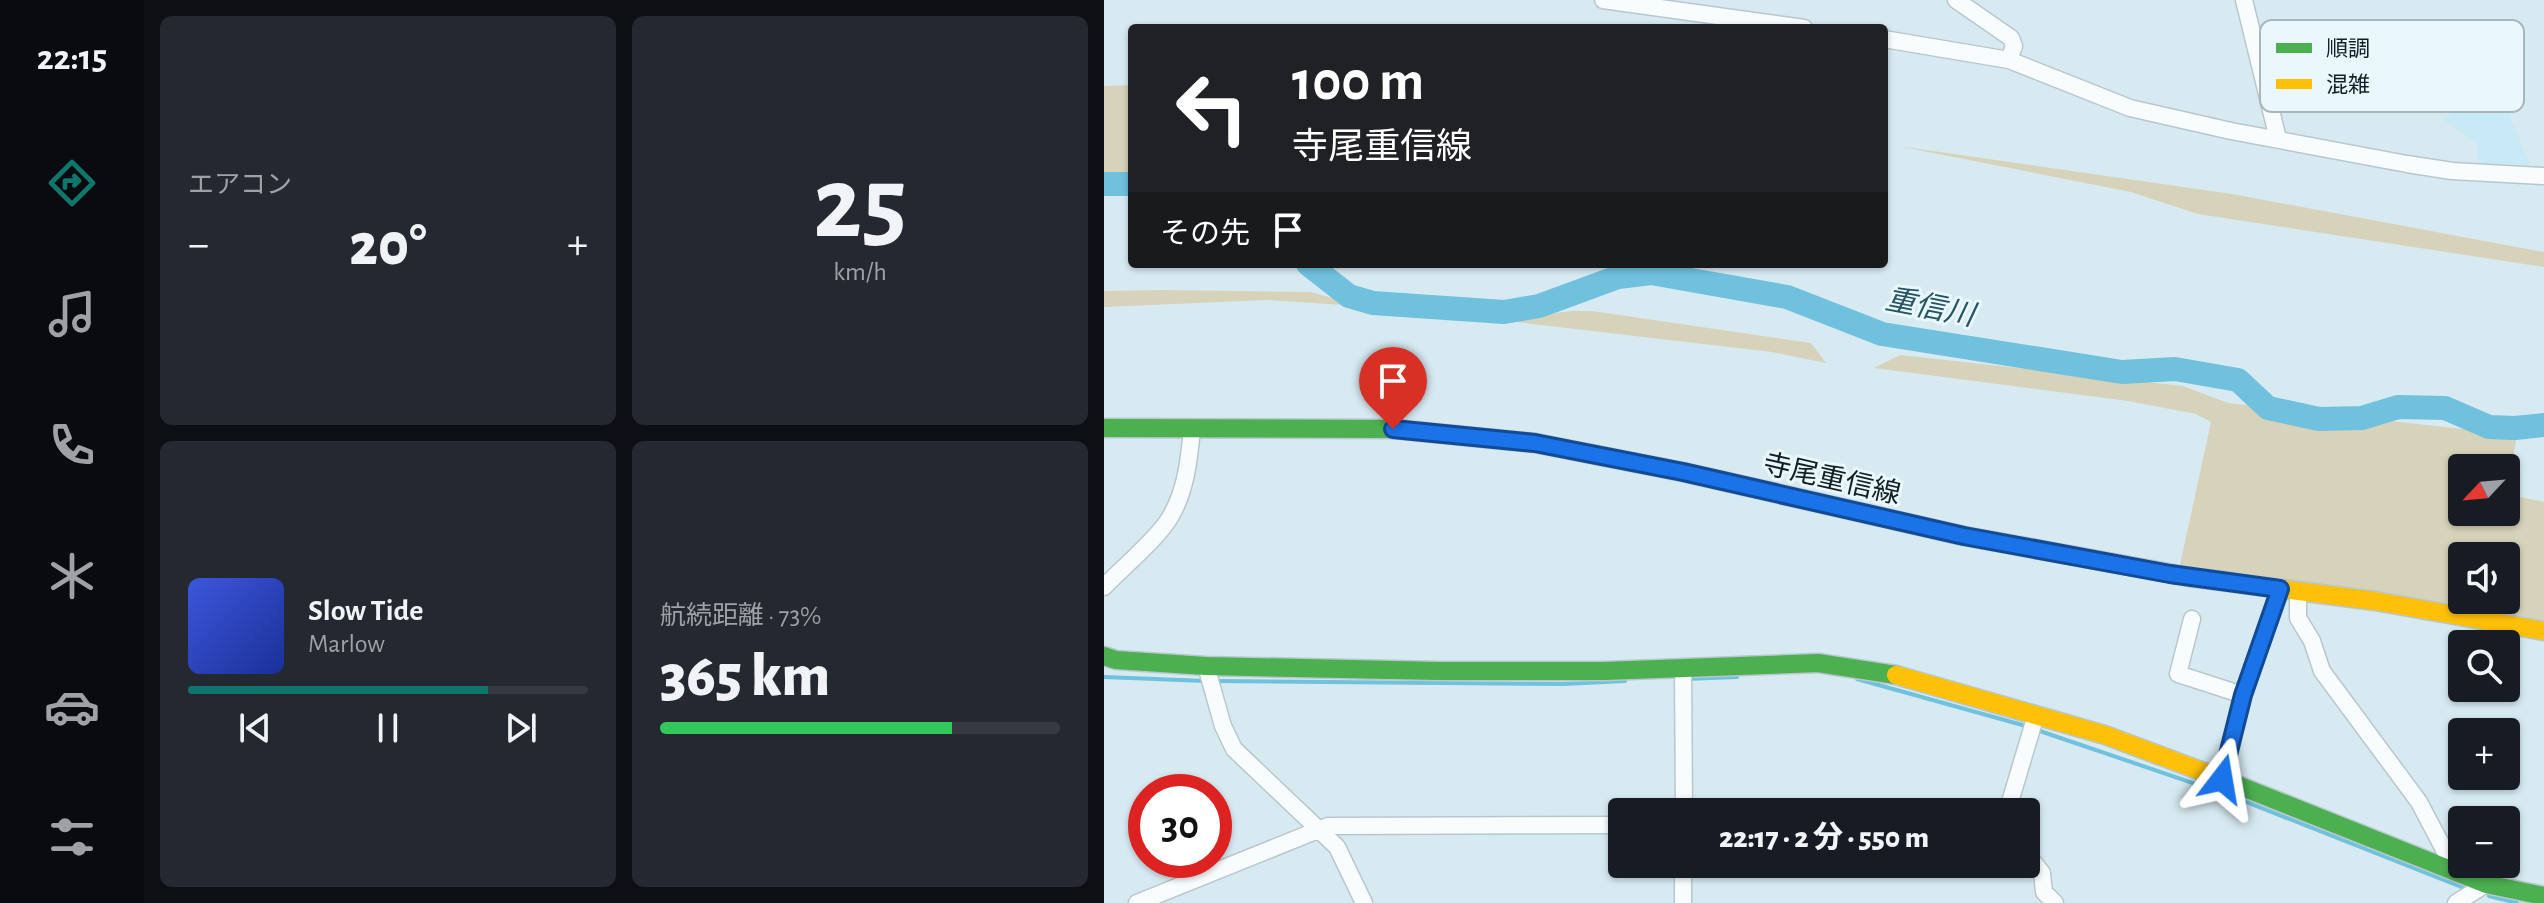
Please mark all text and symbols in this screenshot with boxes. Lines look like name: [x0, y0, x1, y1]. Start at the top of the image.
legend: [2260, 20, 2524, 112]
text: 順調: [2326, 38, 2370, 60]
text: 22:15: [37, 40, 107, 76]
text: 100 m: [1292, 54, 1424, 110]
icon: left: [1160, 56, 1264, 160]
text: 混雑: [2326, 73, 2370, 96]
text: 寺尾重信線: [1292, 129, 1472, 165]
text: 25: [813, 153, 907, 257]
icon: directions: [44, 155, 100, 211]
text: エアコン: [188, 172, 292, 198]
icon: arrive: [1266, 208, 1310, 252]
text: 20°: [349, 216, 427, 276]
text: その先: [1160, 219, 1250, 249]
text: −: [188, 223, 209, 267]
text: +: [567, 223, 588, 267]
text: km/h: [833, 259, 887, 285]
water label: 重信川: [1883, 283, 1980, 332]
icon: music: [44, 286, 100, 342]
pin: [1359, 347, 1427, 429]
icon: arrive: [1371, 359, 1415, 403]
icon: phone: [44, 417, 100, 473]
street label: 寺尾重信線: [1760, 449, 1903, 509]
north arrow: [2448, 454, 2520, 526]
map controls: [2448, 454, 2520, 878]
button: sound: [2448, 542, 2520, 614]
icon: climate: [44, 548, 100, 604]
text: Slow Tide: [308, 596, 423, 626]
text: 航続距離 · 73%: [660, 603, 822, 629]
button: search: [2448, 630, 2520, 702]
text: Marlow: [308, 631, 385, 657]
text: 365 km: [660, 647, 830, 707]
icon: car: [44, 679, 100, 735]
icon: previous: [233, 706, 277, 750]
icon: pause: [366, 706, 410, 750]
icon: next: [499, 706, 543, 750]
button: +: [2448, 718, 2520, 790]
position arrow: [2180, 737, 2264, 821]
speed limit sign: 30: [1128, 774, 1232, 878]
button: −: [2448, 806, 2520, 878]
icon: filters: [44, 809, 100, 865]
text: 22:17 · 2 分 · 550 m: [1719, 823, 1929, 853]

